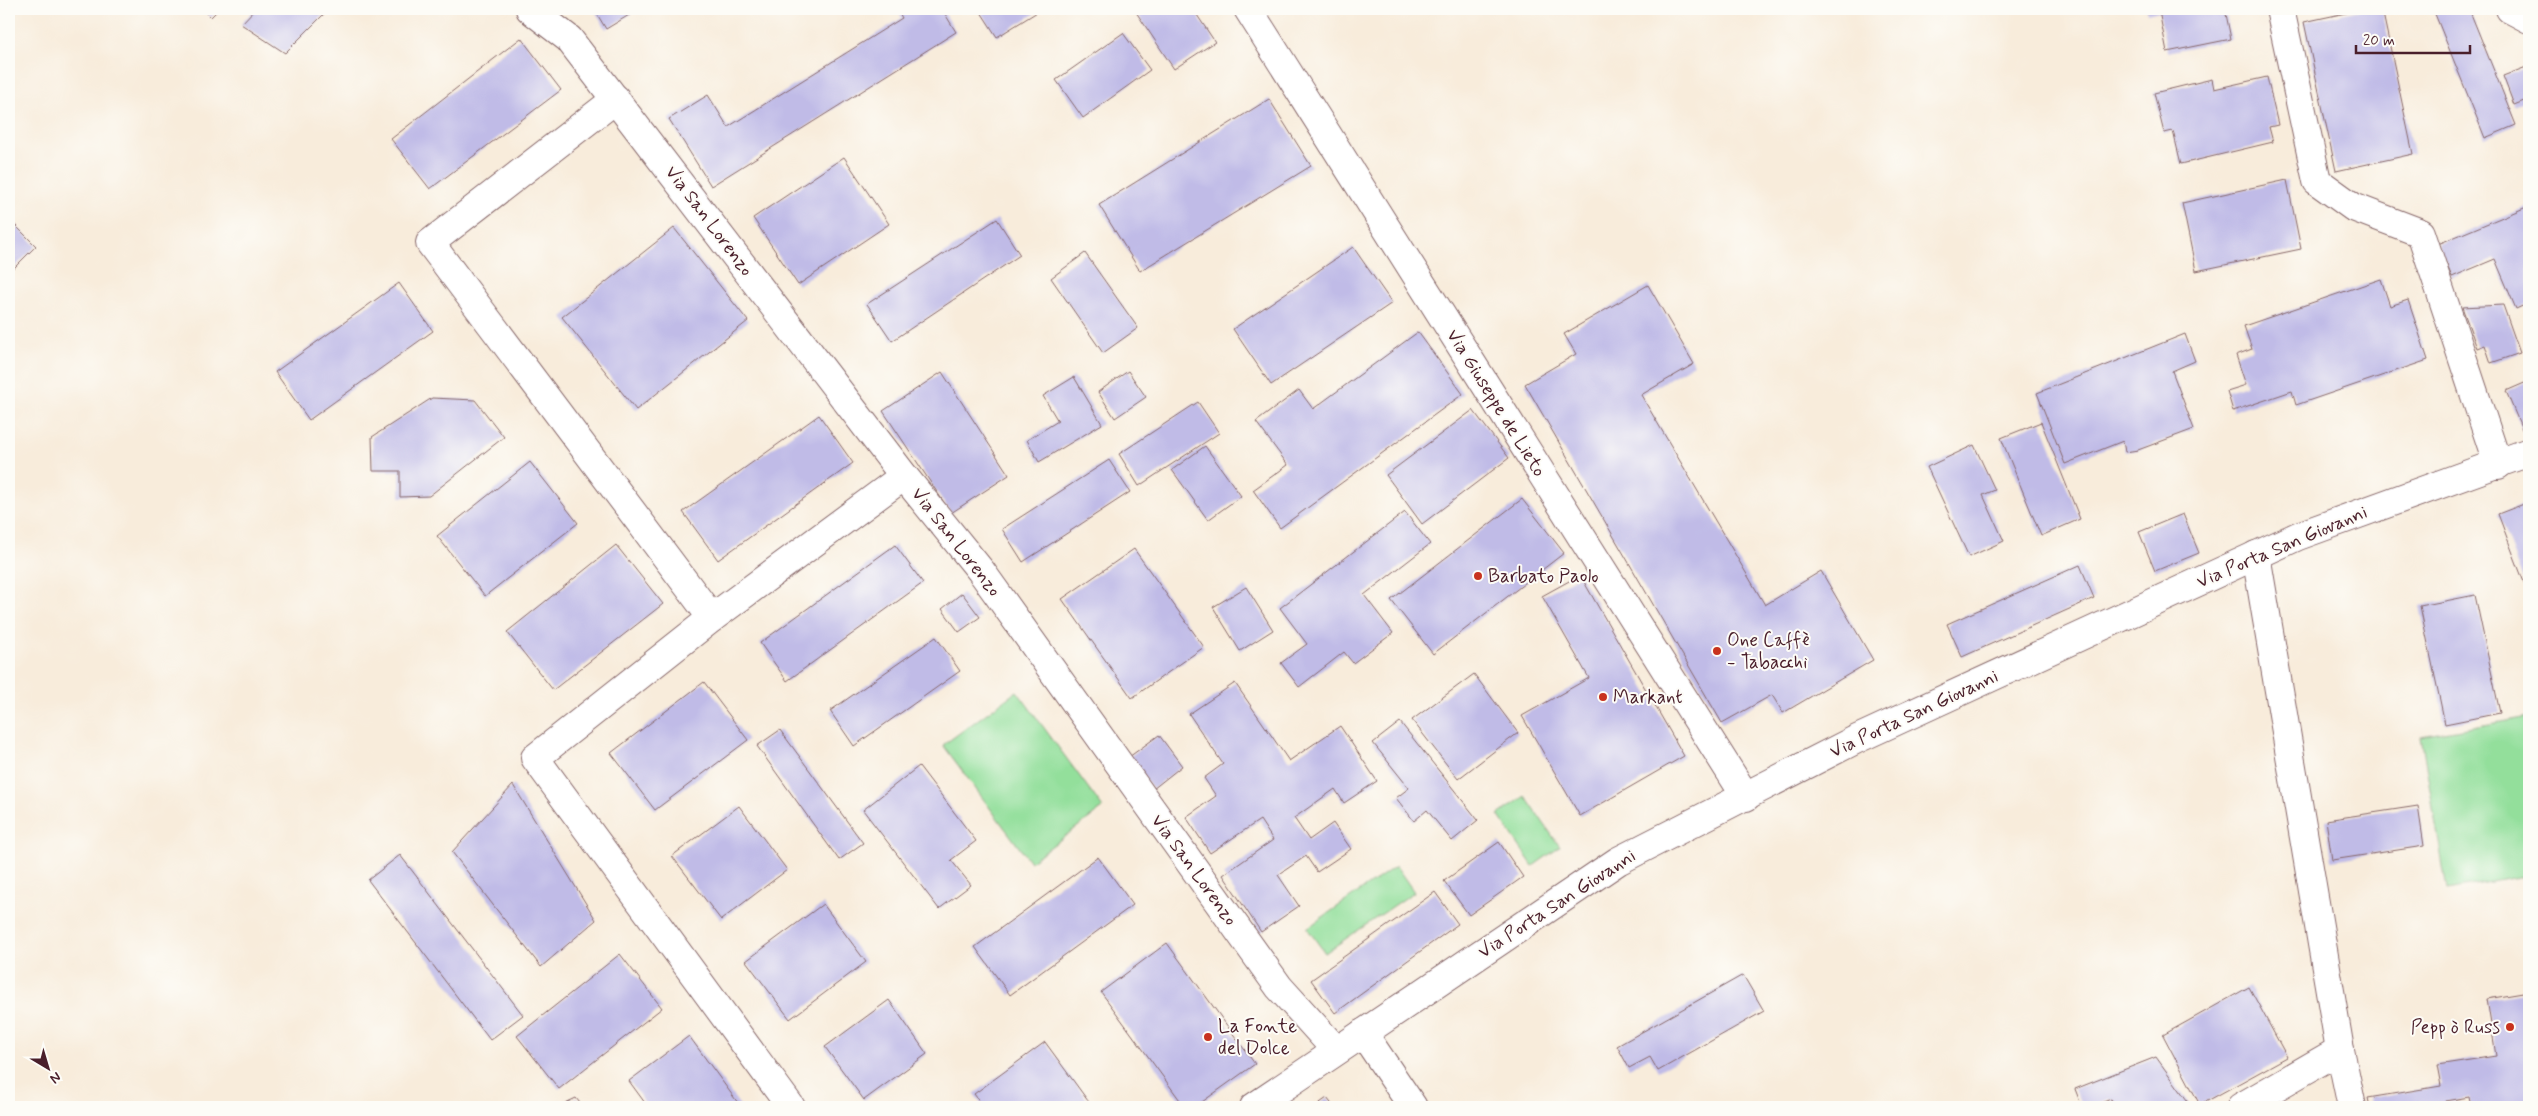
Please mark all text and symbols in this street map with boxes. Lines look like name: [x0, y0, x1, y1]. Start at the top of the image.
scale bar: [2356, 22, 2469, 54]
text: 20 m: [2363, 31, 2395, 51]
street label: Via San Lorenzo: [659, 161, 759, 281]
street label: Via Giuseppe de Lieto: [1440, 324, 1552, 482]
street label: Via San Lorenzo: [905, 482, 1007, 602]
street label: Via Porta San Giovanni: [2193, 500, 2371, 594]
place label: Barbato Paolo: [1488, 564, 1599, 589]
marker: Barbato Paolo: [1472, 570, 1484, 582]
place label: One Caffè - Tabacchi: [1727, 628, 1810, 675]
marker: One Caffè - Tabacchi: [1711, 645, 1723, 657]
street label: Via Porta San Giovanni: [1826, 664, 2002, 764]
place label: Markant: [1613, 685, 1683, 710]
marker: Markant: [1597, 691, 1609, 703]
street label: Via San Lorenzo: [1145, 809, 1243, 931]
street label: Via Porta San Giovanni: [1473, 844, 1641, 964]
place label: La Fonte del Dolce: [1218, 1014, 1297, 1061]
place label: Pepp ò Russ: [2411, 1015, 2500, 1040]
marker: Pepp ò Russ: [2504, 1021, 2516, 1033]
marker: La Fonte del Dolce: [1202, 1031, 1214, 1043]
north arrow: [22, 1044, 72, 1094]
text: N: [46, 1067, 65, 1087]

